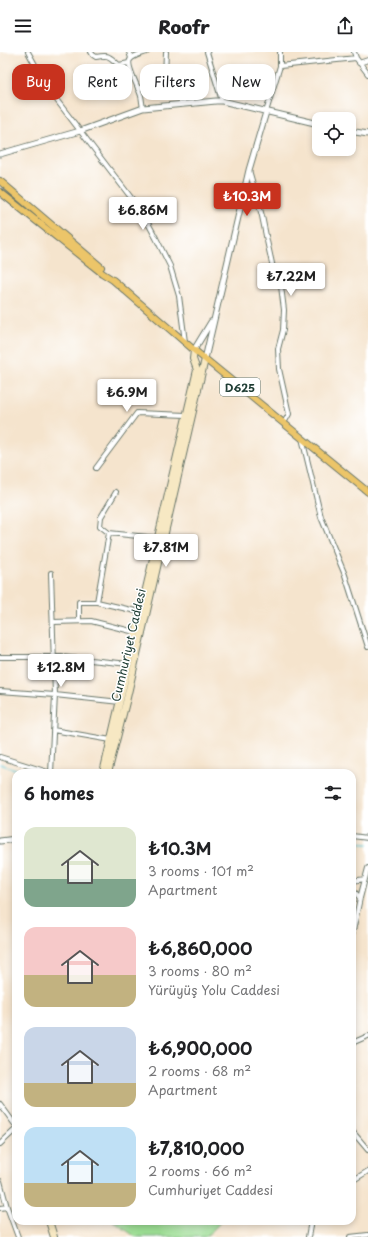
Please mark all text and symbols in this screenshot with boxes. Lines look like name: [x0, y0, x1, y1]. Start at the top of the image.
text: Roofr: [158, 13, 210, 40]
icon: menu: [12, 15, 34, 37]
icon: share: [334, 15, 356, 37]
chip: Buy: [12, 64, 65, 100]
chip: Rent: [73, 64, 132, 100]
chip: Filters: [140, 64, 209, 100]
chip: New: [217, 64, 275, 100]
map controls: [312, 112, 356, 156]
button: locate: [312, 112, 356, 156]
pin: ₺10.3M: [214, 183, 280, 217]
text: ₺10.3M: [223, 186, 271, 205]
pin: ₺6.86M: [110, 197, 176, 231]
text: ₺6.86M: [118, 200, 168, 219]
pin: ₺7.22M: [258, 263, 324, 297]
text: ₺7.22M: [266, 266, 316, 285]
road number: D625: [220, 378, 260, 396]
pin: ₺6.9M: [99, 379, 155, 413]
text: ₺6.9M: [106, 382, 148, 401]
pin: ₺7.81M: [133, 534, 199, 568]
text: ₺7.81M: [143, 537, 189, 556]
street label: Cumhuriyet Caddesi: [106, 587, 150, 703]
pin: ₺12.8M: [28, 654, 94, 688]
text: ₺12.8M: [37, 657, 85, 676]
text: 6 homes: [24, 780, 94, 806]
icon: filters: [322, 782, 344, 804]
text: ₺10.3M: [148, 835, 212, 861]
icon: home: [56, 843, 104, 891]
text: 3 rooms · 101 m²: [148, 861, 254, 880]
text: Apartment: [148, 880, 217, 899]
text: ₺6,860,000: [148, 935, 252, 961]
icon: home: [56, 943, 104, 991]
text: 3 rooms · 80 m²: [148, 961, 252, 980]
text: Yürüyüş Yolu Caddesi: [148, 980, 280, 999]
text: ₺6,900,000: [148, 1035, 252, 1061]
icon: home: [56, 1043, 104, 1091]
text: 2 rooms · 68 m²: [148, 1061, 251, 1080]
text: Apartment: [148, 1080, 217, 1099]
text: ₺7,810,000: [148, 1135, 244, 1161]
icon: home: [56, 1143, 104, 1191]
text: 2 rooms · 66 m²: [148, 1161, 252, 1180]
text: Cumhuriyet Caddesi: [148, 1180, 273, 1199]

